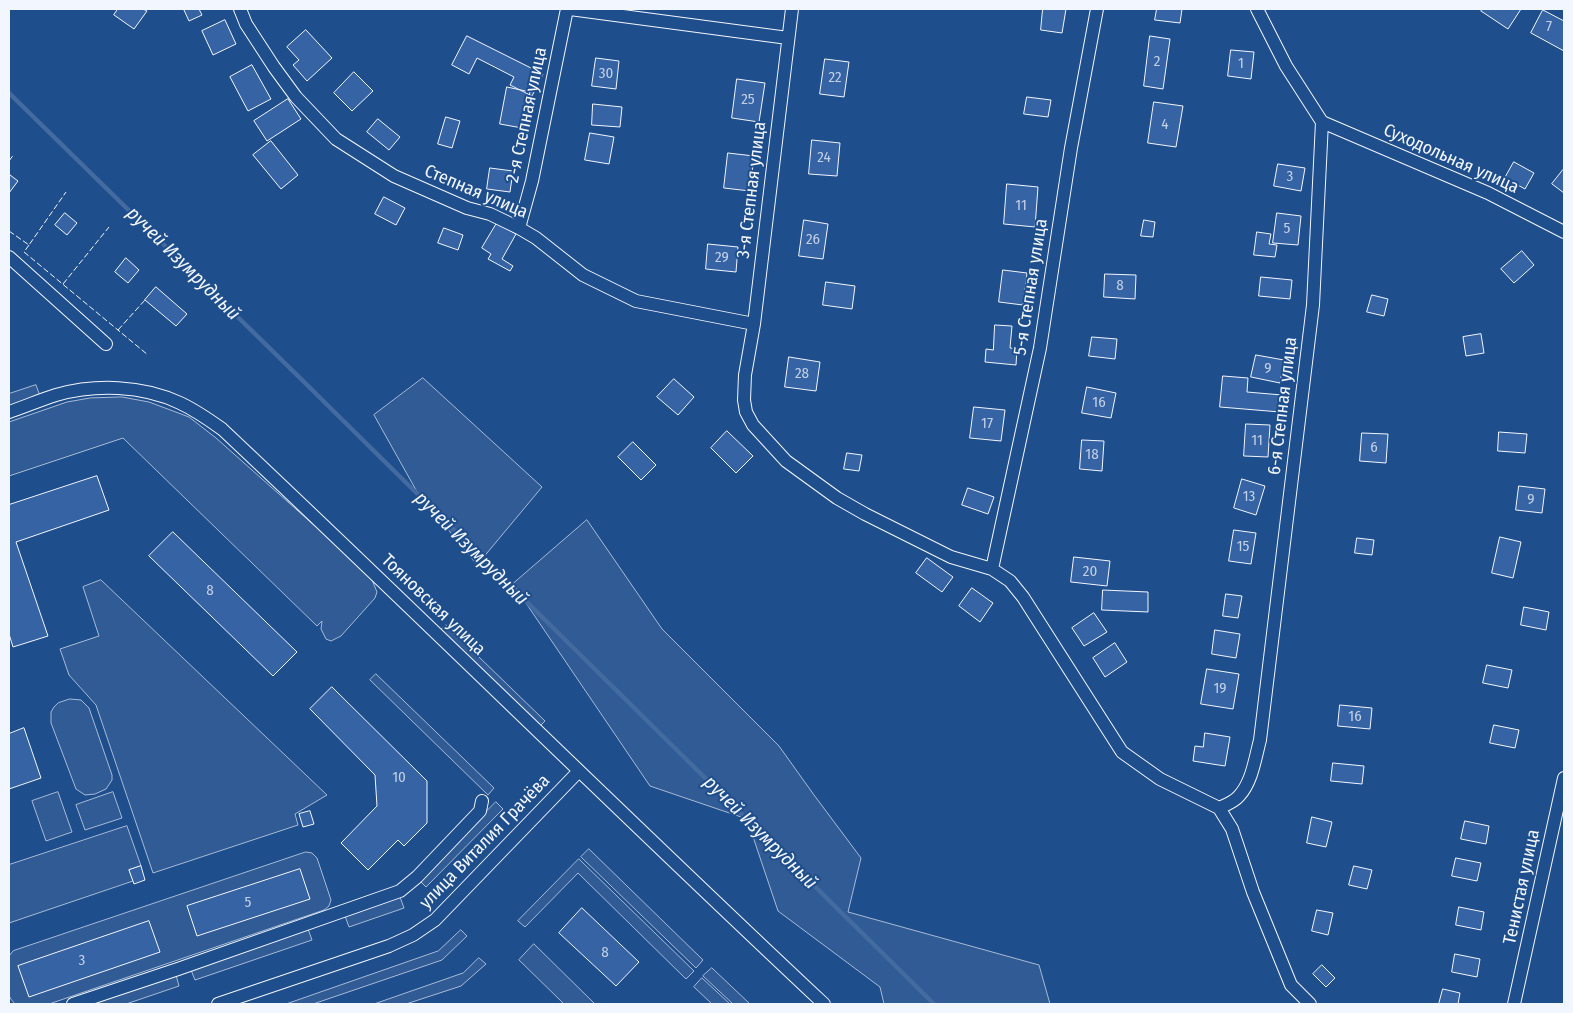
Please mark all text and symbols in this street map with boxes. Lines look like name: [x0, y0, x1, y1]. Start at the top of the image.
house number: 7: [1546, 18, 1552, 36]
street label: 2-я Степная улица: [502, 45, 552, 185]
house number: 2: [1154, 53, 1160, 71]
house number: 1: [1238, 55, 1244, 73]
house number: 30: [599, 65, 613, 83]
house number: 22: [828, 69, 842, 87]
house number: 25: [741, 91, 755, 109]
house number: 4: [1161, 116, 1169, 134]
street label: Суходольная улица: [1380, 119, 1522, 199]
street label: 3-я Степная улица: [733, 120, 771, 260]
house number: 24: [817, 149, 831, 167]
street label: Степная улица: [421, 161, 531, 223]
house number: 3: [1287, 168, 1293, 186]
house number: 11: [1015, 197, 1027, 215]
water label: ручей Изумрудный: [122, 203, 244, 325]
street label: 5-я Степная улица: [1010, 217, 1052, 357]
house number: 5: [1284, 220, 1290, 238]
house number: 26: [806, 231, 820, 249]
house number: 29: [715, 249, 729, 267]
house number: 8: [1116, 277, 1124, 295]
street label: 6-я Степная улица: [1264, 336, 1302, 476]
house number: 9: [1264, 360, 1272, 378]
house number: 28: [795, 365, 809, 383]
house number: 16: [1092, 394, 1106, 412]
house number: 17: [981, 415, 993, 433]
house number: 11: [1251, 432, 1263, 450]
house number: 6: [1370, 439, 1378, 457]
house number: 18: [1085, 446, 1099, 464]
water label: ручей Изумрудный: [410, 488, 532, 610]
house number: 13: [1243, 488, 1255, 506]
house number: 9: [1527, 491, 1535, 509]
house number: 15: [1237, 538, 1249, 556]
street label: Тояновская улица: [376, 550, 490, 660]
house number: 20: [1083, 563, 1097, 581]
house number: 8: [206, 582, 214, 600]
house number: 19: [1213, 680, 1227, 698]
house number: 16: [1348, 708, 1362, 726]
house number: 10: [392, 769, 406, 787]
street label: улица Виталия Грачёва: [415, 770, 555, 914]
water label: ручей Изумрудный: [699, 772, 821, 894]
street label: Тенистая улица: [1499, 828, 1545, 946]
house number: 5: [245, 894, 251, 912]
house number: 8: [601, 944, 609, 962]
house number: 3: [79, 952, 85, 970]

